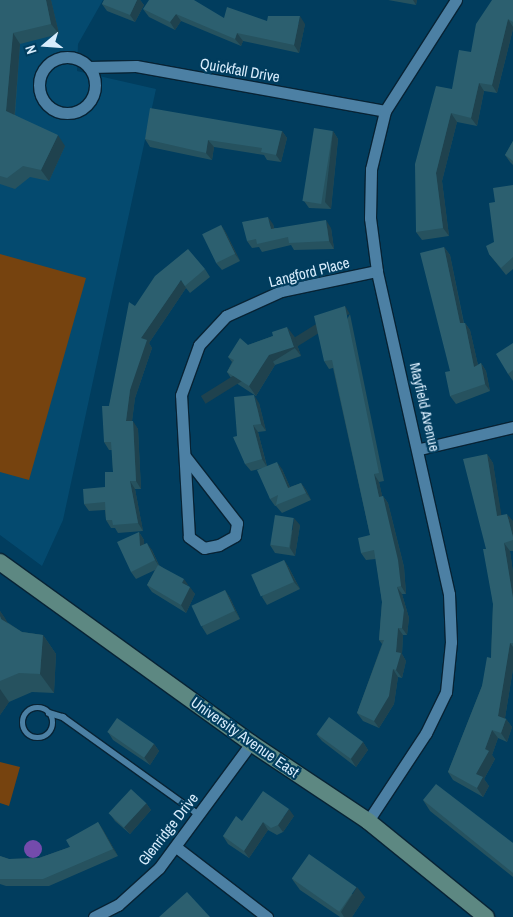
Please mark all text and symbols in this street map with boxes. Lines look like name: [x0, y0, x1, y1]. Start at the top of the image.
north arrow: [20, 20, 70, 70]
text: N: [21, 43, 41, 56]
street label: Quickfall Drive: [199, 54, 281, 86]
street label: Langford Place: [267, 253, 351, 291]
street label: Mayfield Avenue: [406, 360, 444, 454]
street label: University Avenue East: [187, 693, 303, 781]
street label: Glenridge Drive: [134, 789, 202, 869]

